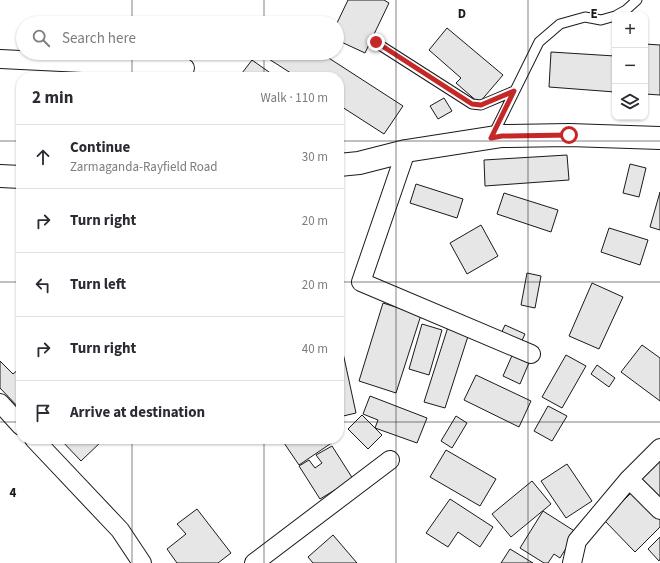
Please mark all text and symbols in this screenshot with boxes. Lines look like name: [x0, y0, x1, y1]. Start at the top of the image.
text: D: [458, 5, 466, 23]
text: E: [590, 5, 598, 23]
map controls: [612, 12, 648, 120]
button: +: [612, 12, 648, 48]
search box: [16, 16, 344, 60]
icon: search: [30, 27, 52, 49]
text: Search here: [62, 28, 136, 49]
route end: [367, 33, 385, 51]
button: −: [612, 48, 648, 84]
button: layers: [612, 84, 648, 120]
text: 2 min: [32, 86, 73, 110]
text: Walk · 110 m: [260, 89, 328, 107]
route start: [560, 126, 578, 144]
text: Continue: [70, 137, 130, 158]
icon: ahead: [32, 146, 54, 168]
text: 30 m: [302, 148, 328, 166]
text: Zarmaganda-Rayfield Road: [70, 158, 217, 176]
icon: right: [32, 210, 54, 232]
text: Turn right: [70, 210, 136, 231]
text: 20 m: [302, 212, 328, 230]
icon: left: [32, 274, 54, 296]
text: Turn left: [70, 274, 126, 295]
text: 20 m: [302, 276, 328, 294]
icon: right: [32, 338, 54, 360]
text: Turn right: [70, 338, 136, 359]
text: 40 m: [302, 340, 328, 358]
icon: arrive: [32, 402, 54, 424]
text: Arrive at destination: [70, 402, 205, 423]
text: 4: [10, 484, 17, 502]

